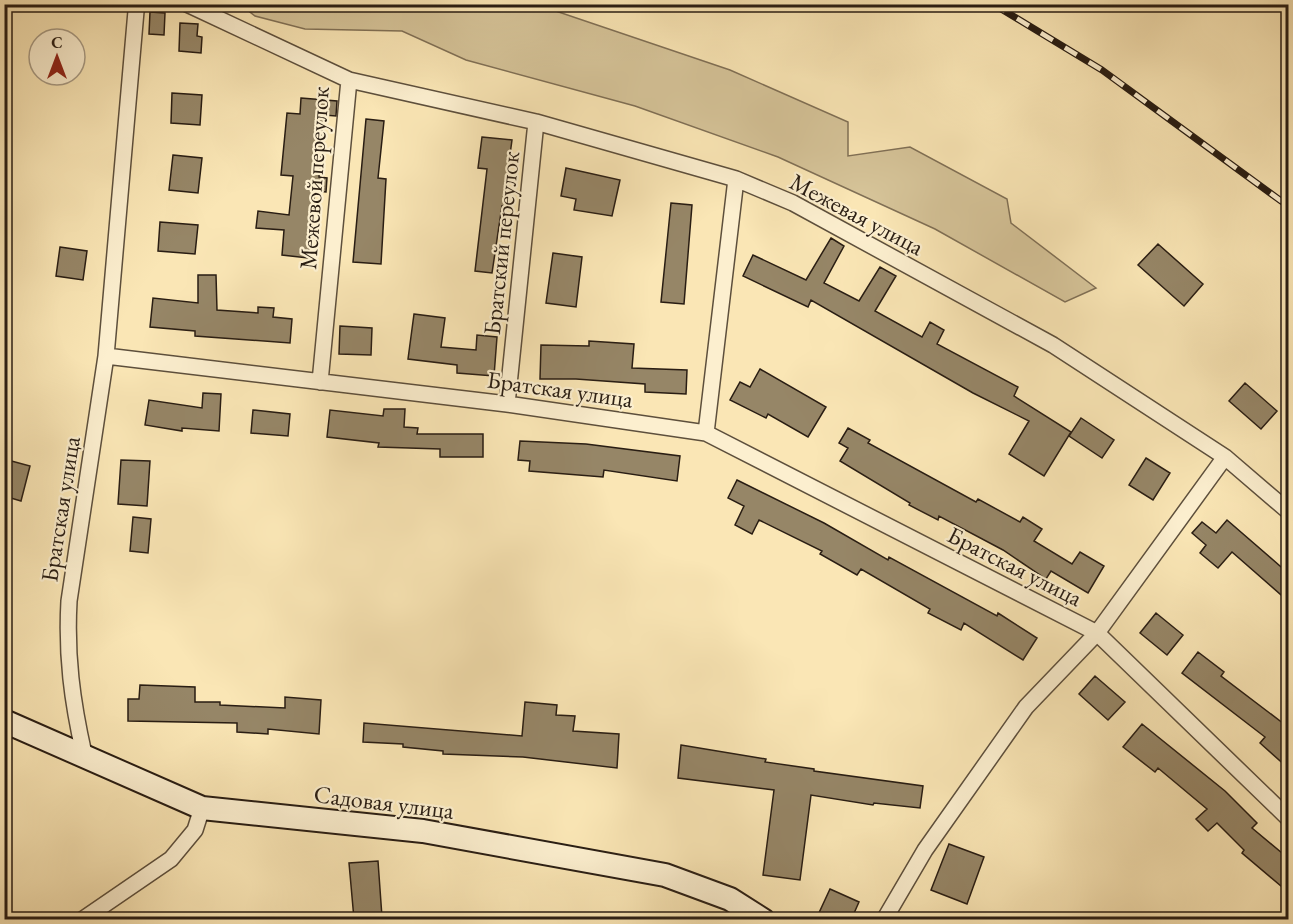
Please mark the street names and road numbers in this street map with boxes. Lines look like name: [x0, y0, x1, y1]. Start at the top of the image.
street label: Межевой переулок: [292, 85, 336, 271]
street label: Братский переулок: [476, 149, 526, 336]
street label: Межевая улица: [785, 166, 930, 262]
street label: Братская улица: [485, 363, 635, 415]
street label: Братская улица: [33, 433, 87, 584]
street label: Братская улица: [942, 519, 1088, 613]
street label: Садовая улица: [312, 778, 456, 826]

